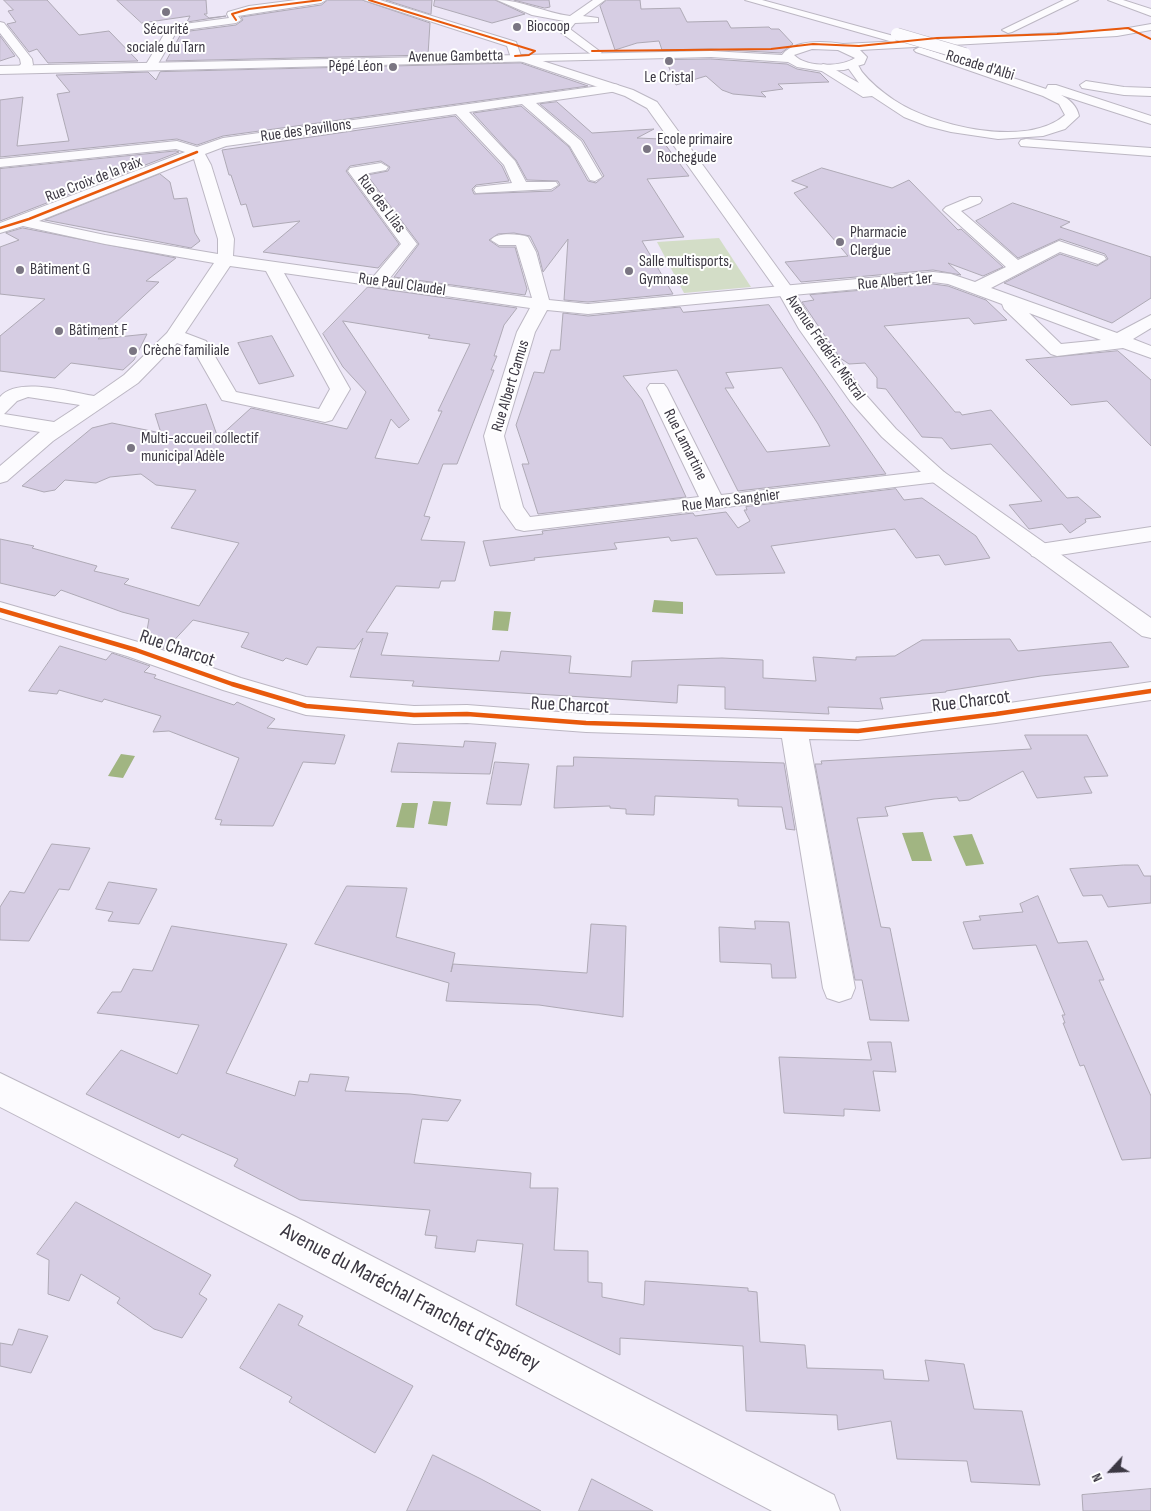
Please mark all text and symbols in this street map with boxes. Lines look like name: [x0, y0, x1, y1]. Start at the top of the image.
marker: Sécurité sociale du Tarn: [160, 6, 172, 18]
place label: Biocoop: [527, 17, 570, 37]
place label: Sécurité sociale du Tarn: [127, 20, 205, 58]
marker: Biocoop: [511, 21, 523, 33]
street label: Rocade d'Albi: [943, 46, 1017, 86]
street label: Avenue Gambetta: [408, 47, 504, 67]
marker: Le Cristal: [663, 55, 675, 67]
place label: Pépé Léon: [329, 57, 383, 77]
marker: Pépé Léon: [387, 61, 399, 73]
place label: Le Cristal: [644, 68, 694, 88]
street label: Rue des Pavillons: [259, 115, 353, 147]
place label: Ecole primaire Rochegude: [657, 130, 733, 168]
marker: Ecole primaire Rochegude: [641, 143, 653, 155]
street label: Rue Croix de la Paix: [43, 153, 145, 207]
street label: Rue des Lilas: [353, 171, 409, 237]
place label: Pharmacie Clergue: [850, 223, 907, 261]
marker: Pharmacie Clergue: [834, 236, 846, 248]
place label: Salle multisports, Gymnase: [639, 252, 732, 290]
place label: Bâtiment G: [30, 260, 90, 280]
marker: Bâtiment G: [14, 264, 26, 276]
marker: Salle multisports, Gymnase: [623, 265, 635, 277]
street label: Rue Paul Claudel: [357, 269, 447, 301]
street label: Rue Albert 1er: [857, 269, 933, 295]
street label: Avenue Frédéric Mistral: [781, 291, 869, 405]
place label: Bâtiment F: [69, 321, 128, 341]
marker: Bâtiment F: [53, 325, 65, 337]
street label: Rue Albert Camus: [488, 338, 534, 434]
place label: Crèche familiale: [143, 341, 229, 361]
marker: Crèche familiale: [127, 345, 139, 357]
street label: Rue Lamartine: [659, 406, 711, 484]
place label: Multi-accueil collectif municipal Adèle: [141, 429, 259, 467]
marker: Multi-accueil collectif municipal Adèle: [125, 442, 137, 454]
street label: Rue Marc Sangnier: [681, 485, 781, 517]
street label: Rue Charcot: [136, 625, 218, 673]
street label: Rue Charcot: [931, 686, 1011, 718]
street label: Rue Charcot: [530, 693, 610, 719]
street label: Avenue du Maréchal Franchet d'Espérey: [276, 1218, 544, 1378]
north arrow: [1086, 1446, 1136, 1496]
text: N: [1088, 1471, 1106, 1485]

